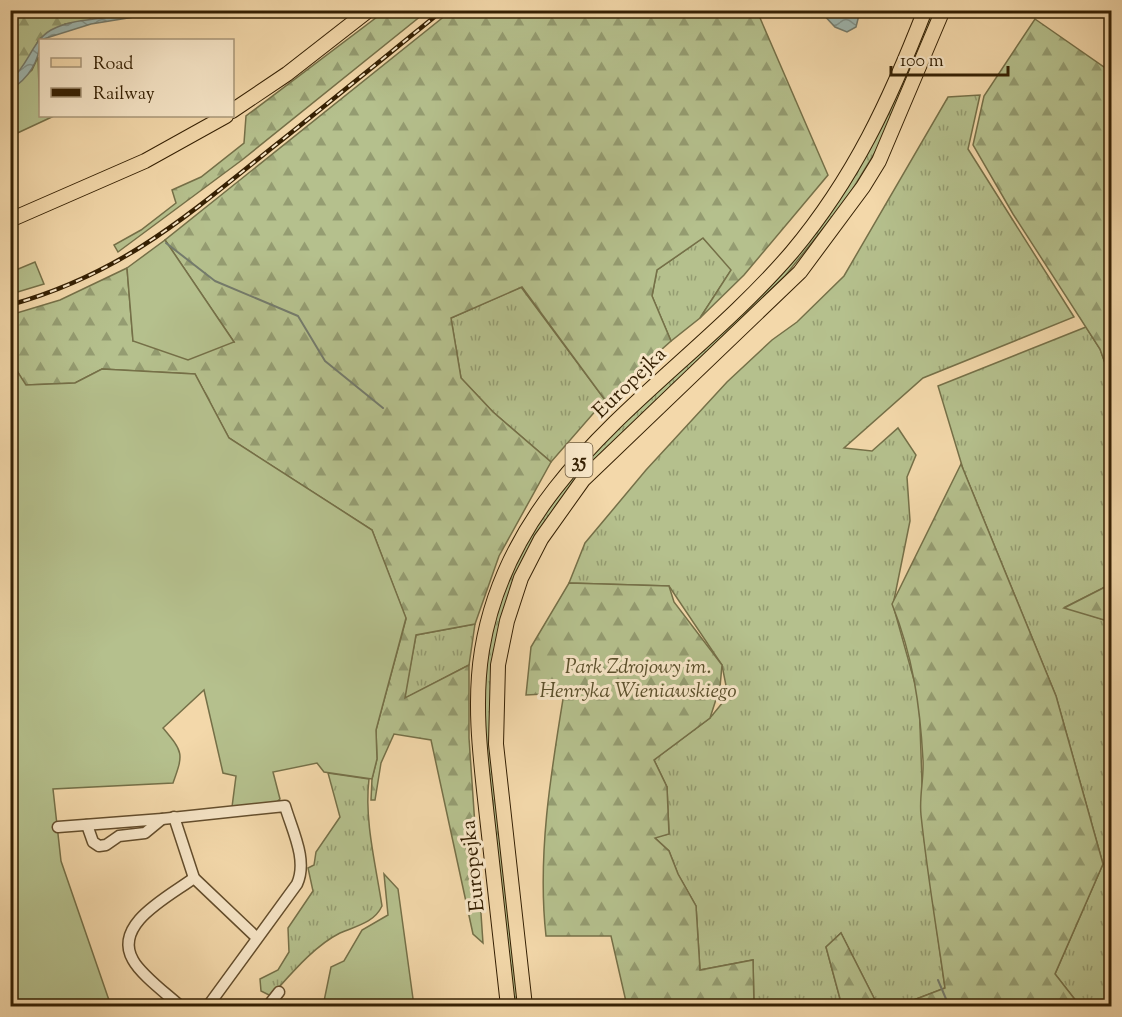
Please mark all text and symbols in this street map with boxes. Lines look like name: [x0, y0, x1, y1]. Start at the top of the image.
legend: [39, 39, 234, 117]
scale bar: [891, 39, 1008, 77]
text: 100 m: [900, 49, 944, 75]
text: Road: [93, 52, 133, 78]
text: Railway: [93, 82, 155, 108]
street label: Europejka: [587, 340, 674, 426]
road number: 35: [566, 443, 592, 477]
park label: Park Zdrojowy im. Henryka Wieniawskiego: [539, 653, 737, 707]
street label: Europejka: [454, 818, 494, 913]

